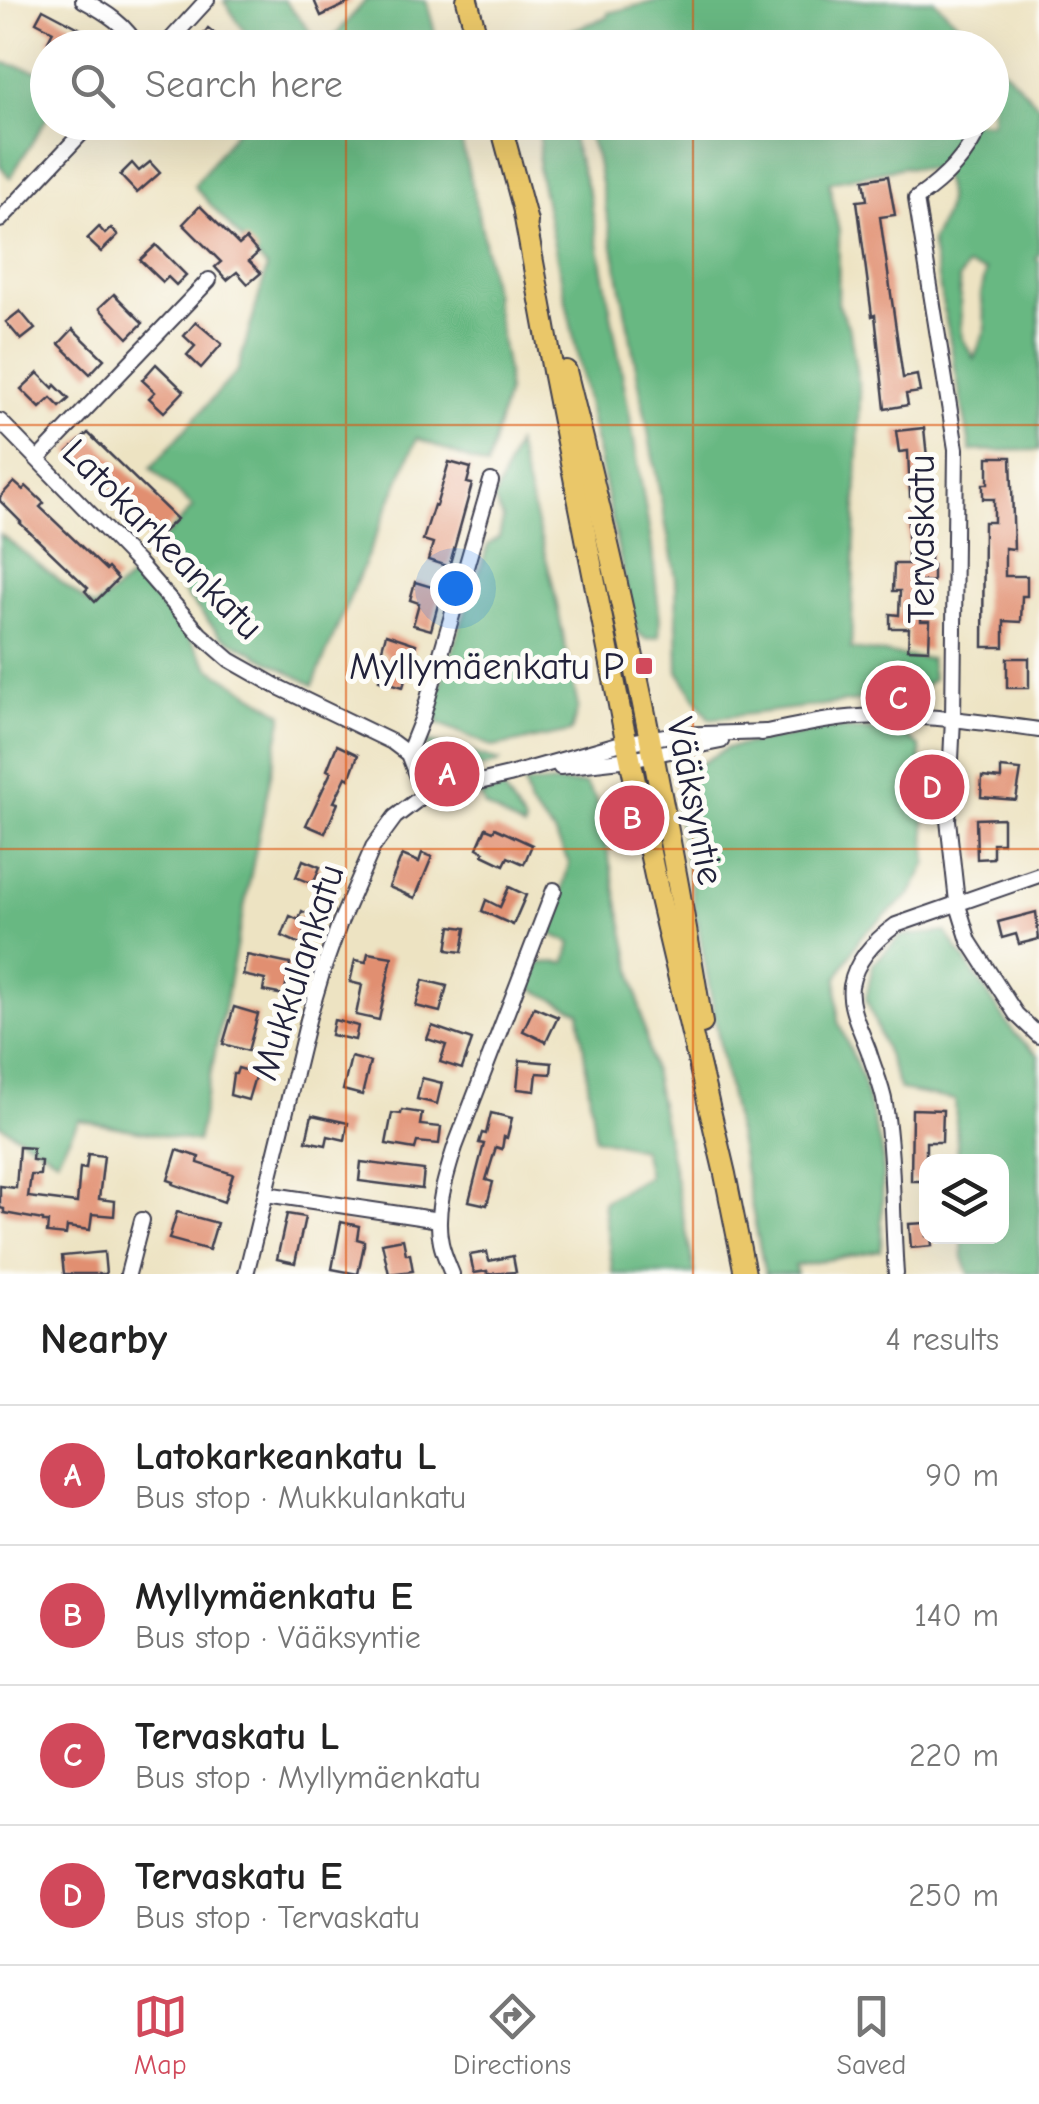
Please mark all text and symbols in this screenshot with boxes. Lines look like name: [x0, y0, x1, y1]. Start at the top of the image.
search box: [30, 30, 1009, 140]
icon: search: [65, 58, 120, 113]
text: Search here: [145, 63, 343, 107]
street label: Latokarkeankatu: [53, 431, 271, 649]
street label: Tervaskatu: [900, 455, 944, 623]
your location: [430, 563, 481, 614]
place label: Myllymäenkatu P: [349, 645, 624, 689]
marker: Myllymäenkatu P: [633, 655, 655, 677]
pin: C: [866, 660, 930, 736]
street label: Vääksyntie: [657, 714, 733, 889]
pin: A: [414, 736, 480, 812]
pin: D: [900, 750, 964, 824]
pin: B: [600, 780, 664, 856]
street label: Mukkulankatu: [242, 859, 353, 1086]
map controls: [919, 1154, 1009, 1244]
button: layers: [919, 1154, 1009, 1244]
text: Nearby: [40, 1315, 167, 1364]
text: 4 results: [886, 1321, 999, 1358]
text: Latokarkeankatu L: [135, 1435, 437, 1479]
text: A: [64, 1457, 81, 1494]
text: 90 m: [925, 1457, 999, 1494]
text: Bus stop · Mukkulankatu: [135, 1479, 466, 1516]
text: Myllymäenkatu E: [135, 1575, 413, 1619]
text: B: [63, 1597, 82, 1634]
text: 140 m: [914, 1597, 999, 1634]
text: Bus stop · Vääksyntie: [135, 1619, 421, 1656]
text: Tervaskatu L: [135, 1715, 339, 1759]
text: C: [63, 1737, 82, 1774]
text: 220 m: [909, 1737, 999, 1774]
text: Bus stop · Myllymäenkatu: [135, 1759, 481, 1796]
text: Tervaskatu E: [135, 1855, 342, 1899]
text: D: [63, 1877, 82, 1914]
text: 250 m: [908, 1877, 999, 1914]
text: Bus stop · Tervaskatu: [135, 1899, 420, 1936]
tab: Map: [133, 1989, 188, 2081]
tab: Directions: [453, 1989, 571, 2081]
tab: Saved: [836, 1989, 906, 2081]

